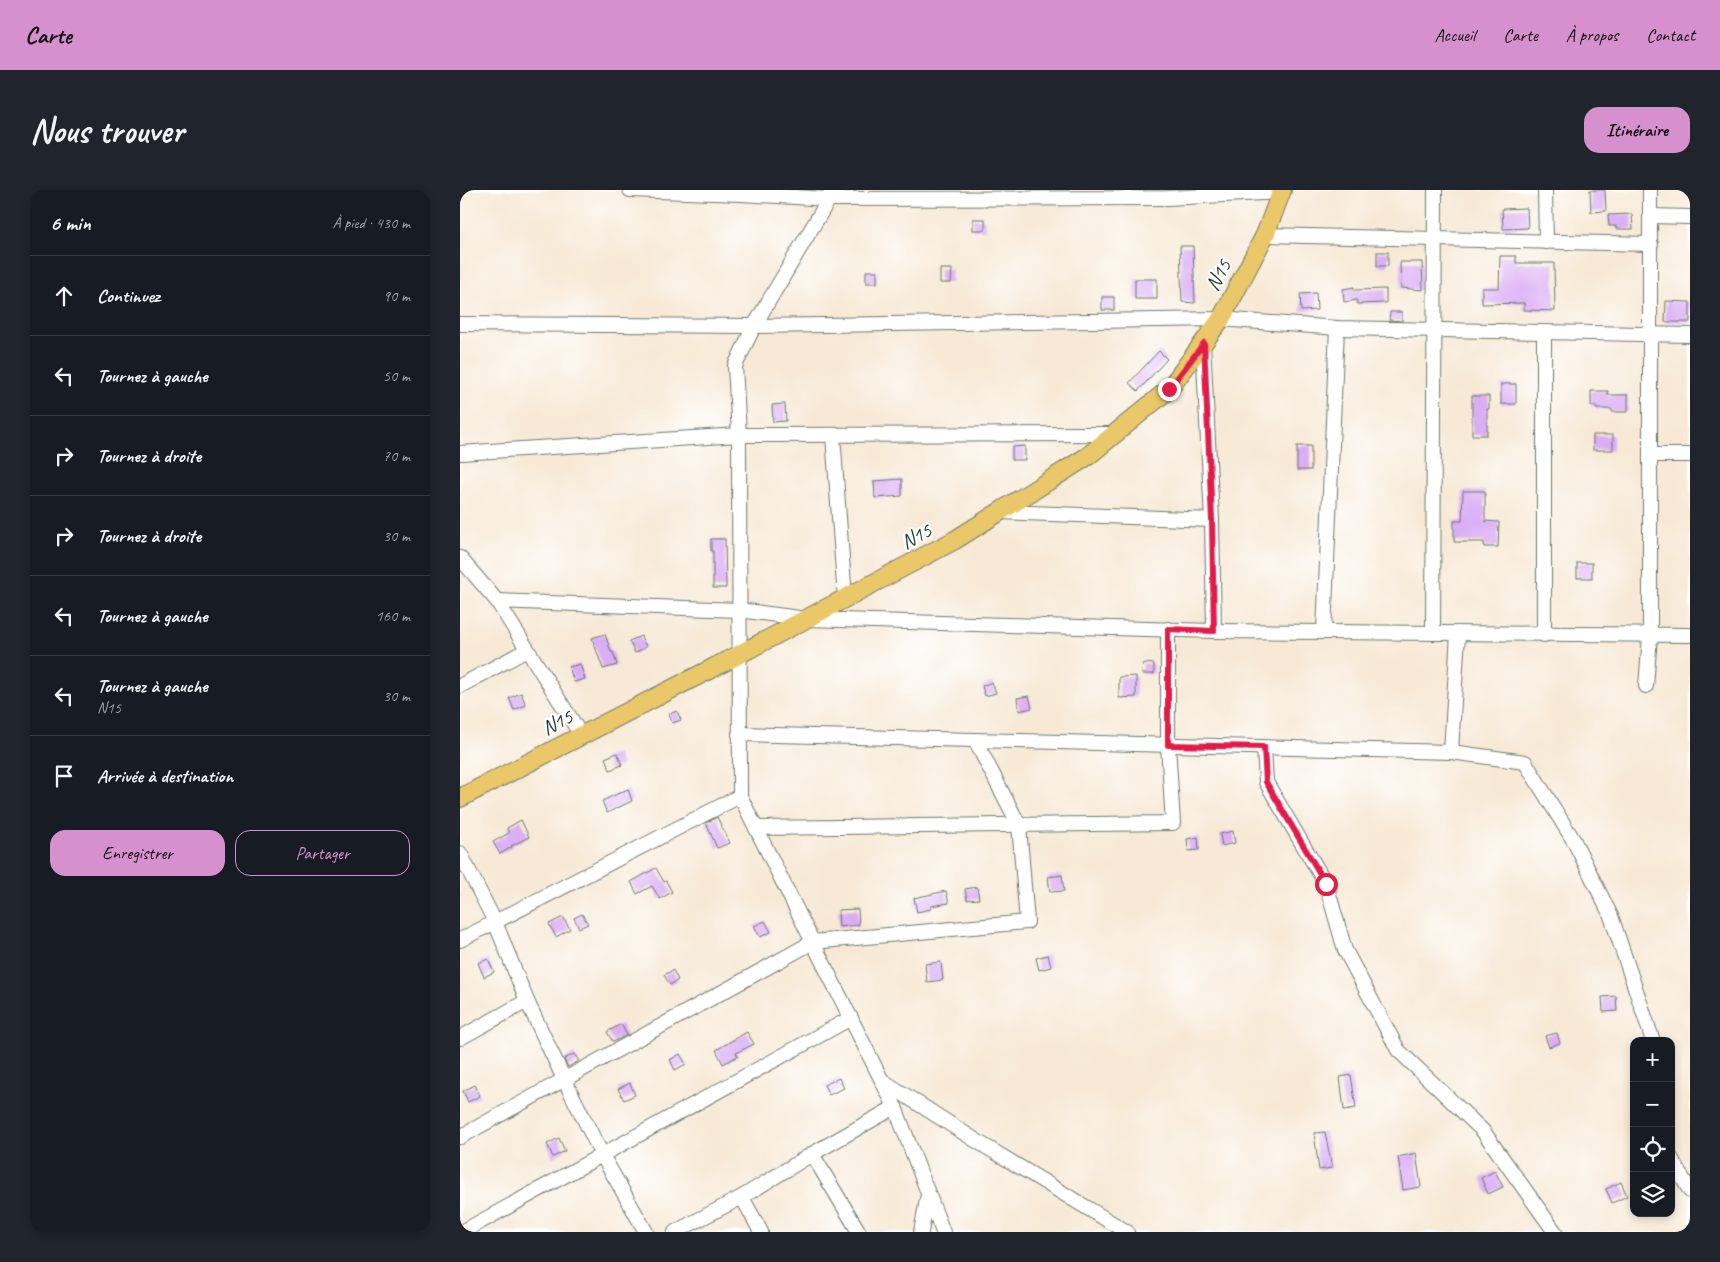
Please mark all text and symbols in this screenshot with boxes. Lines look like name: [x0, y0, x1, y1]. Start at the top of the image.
text: Carte: [25, 20, 72, 50]
text: Accueil: [1435, 24, 1475, 46]
text: Carte: [1503, 24, 1538, 46]
text: À propos: [1566, 24, 1618, 46]
text: Contact: [1646, 24, 1695, 46]
button: Itinéraire: [1584, 107, 1690, 153]
text: Nous trouver: [30, 108, 184, 153]
text: 6 min: [50, 210, 91, 236]
text: À pied · 430 m: [332, 213, 410, 233]
street label: N15: [1199, 254, 1238, 295]
icon: ahead: [50, 282, 78, 310]
text: Continuez: [97, 284, 160, 308]
text: 90 m: [383, 286, 410, 306]
icon: left: [50, 362, 78, 390]
text: Tournez à gauche: [97, 364, 208, 388]
text: 50 m: [383, 366, 410, 386]
route end: [1158, 378, 1181, 401]
icon: right: [50, 442, 78, 470]
text: Tournez à droite: [97, 444, 201, 468]
text: 70 m: [383, 446, 410, 466]
street label: N15: [896, 516, 937, 555]
icon: right: [50, 522, 78, 550]
text: Tournez à droite: [97, 524, 201, 548]
text: 30 m: [383, 526, 410, 546]
icon: left: [50, 602, 78, 630]
text: Tournez à gauche: [97, 604, 208, 628]
text: 160 m: [376, 606, 410, 626]
text: Tournez à gauche: [97, 674, 208, 698]
icon: left: [50, 682, 78, 710]
text: 30 m: [383, 686, 410, 706]
text: N15: [97, 698, 121, 718]
street label: N15: [537, 703, 578, 741]
icon: arrive: [50, 762, 78, 790]
text: Arrivée à destination: [97, 764, 233, 788]
button: Enregistrer: [50, 830, 225, 876]
button: Partager: [235, 830, 410, 876]
route start: [1315, 873, 1338, 896]
map controls: [1630, 1037, 1675, 1217]
button: +: [1630, 1037, 1675, 1082]
button: −: [1630, 1082, 1675, 1127]
button: locate: [1630, 1127, 1675, 1172]
button: layers: [1630, 1172, 1675, 1217]

